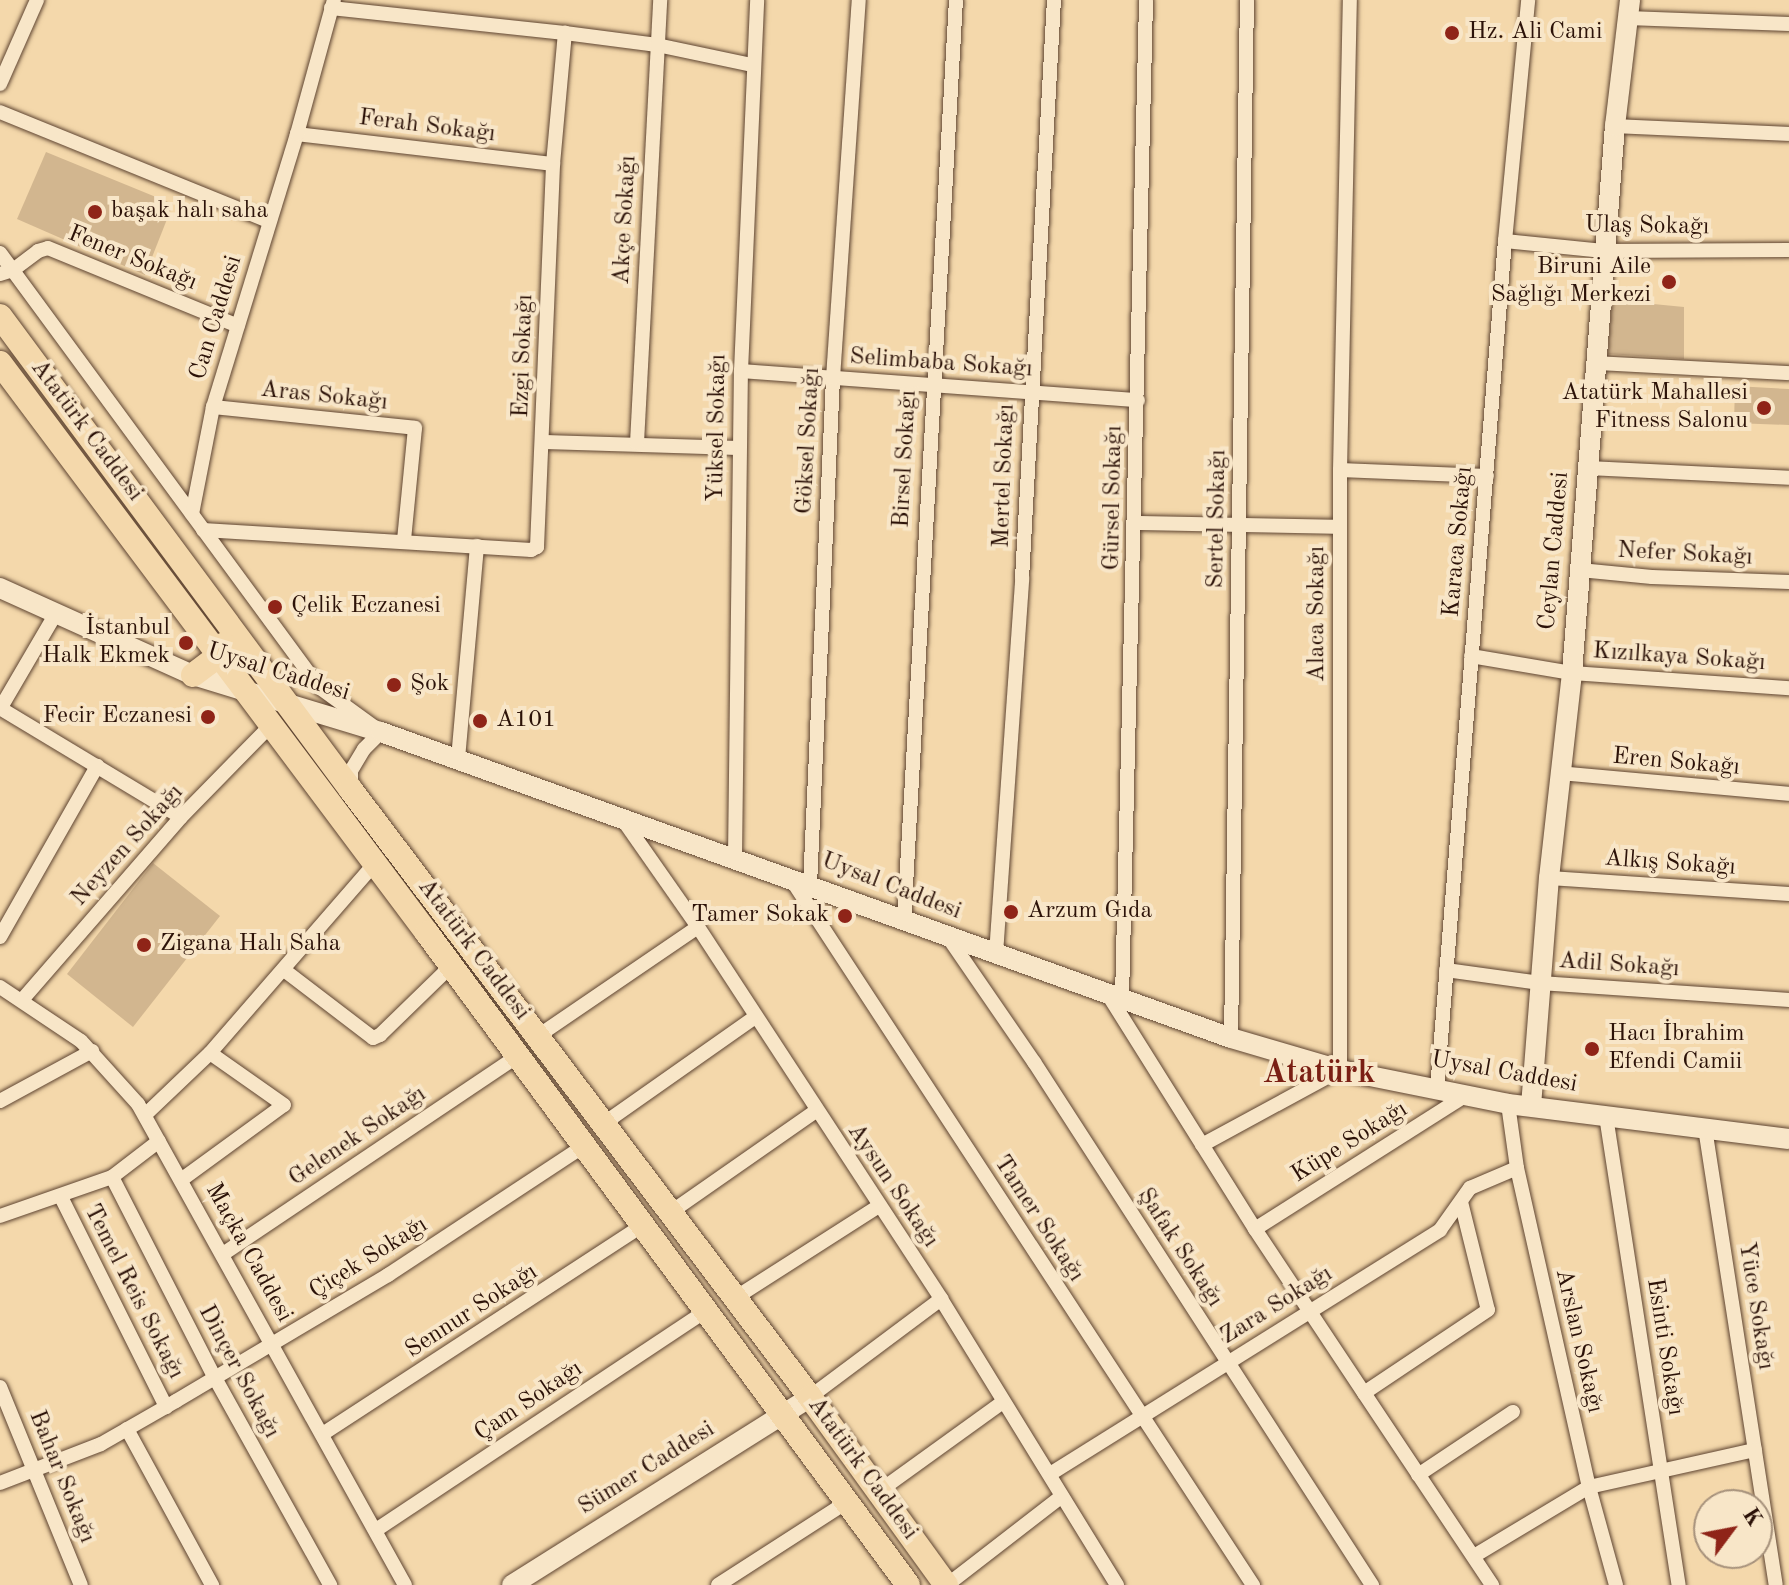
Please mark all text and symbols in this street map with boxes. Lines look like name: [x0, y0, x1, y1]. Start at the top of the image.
place label: Hz. Ali Cami: [1468, 19, 1602, 47]
marker: Hz. Ali Cami: [1443, 24, 1461, 42]
street label: Ferah Sokağı: [357, 104, 497, 150]
street label: Akçe Sokağı: [608, 155, 644, 285]
place label: başak halı saha: [111, 198, 268, 226]
marker: başak halı saha: [86, 203, 104, 221]
street label: Ulaş Sokağı: [1584, 212, 1710, 242]
street label: Fener Sokağı: [63, 220, 201, 298]
street label: Can Caddesi: [184, 252, 250, 384]
place label: Biruni Aile Sağlığı Merkezi: [1491, 254, 1651, 310]
marker: Biruni Aile Sağlığı Merkezi: [1658, 271, 1680, 293]
street label: Ezgi Sokağı: [507, 294, 541, 418]
street label: Selimbaba Sokağı: [848, 343, 1034, 385]
street label: Yüksel Sokağı: [702, 354, 734, 502]
street label: Atatürk Caddesi: [23, 355, 149, 507]
street label: Göksel Sokağı: [791, 367, 827, 515]
street label: Aras Sokağı: [259, 376, 389, 418]
place label: Atatürk Mahallesi Fitness Salonu: [1561, 380, 1748, 436]
street label: Birsel Sokağı: [888, 389, 924, 529]
marker: Atatürk Mahallesi Fitness Salonu: [1755, 399, 1773, 417]
street label: Mertel Sokağı: [988, 403, 1022, 549]
street label: Gürsel Sokağı: [1098, 425, 1130, 571]
street label: Sertel Sokağı: [1202, 449, 1234, 589]
street label: Karaca Sokağı: [1438, 465, 1480, 619]
street label: Ceylan Caddesi: [1534, 471, 1576, 631]
street label: Nefer Sokağı: [1617, 537, 1753, 573]
street label: Alaca Sokağı: [1304, 546, 1332, 682]
place label: Çelik Eczanesi: [291, 593, 441, 621]
marker: Çelik Eczanesi: [266, 598, 284, 616]
place label: İstanbul Halk Ekmek: [42, 615, 170, 671]
marker: İstanbul Halk Ekmek: [177, 634, 195, 652]
street label: Uysal Caddesi: [203, 638, 353, 708]
street label: Kızılkaya Sokağı: [1592, 638, 1766, 678]
place label: Şok: [410, 671, 449, 699]
marker: Şok: [385, 676, 403, 694]
place label: Fecir Eczanesi: [43, 703, 192, 731]
place label: A101: [496, 707, 556, 735]
marker: Fecir Eczanesi: [199, 708, 217, 726]
marker: A101: [471, 712, 489, 730]
street label: Eren Sokağı: [1611, 743, 1741, 783]
street label: Neyzen Sokağı: [66, 779, 190, 913]
street label: Alkış Sokağı: [1603, 845, 1737, 883]
street label: Uysal Caddesi: [817, 847, 965, 927]
street label: Atatürk Caddesi: [410, 874, 536, 1026]
place label: Arzum Gıda: [1027, 898, 1152, 926]
place label: Tamer Sokak: [691, 902, 829, 930]
marker: Arzum Gıda: [1002, 903, 1020, 921]
marker: Tamer Sokak: [836, 907, 854, 925]
place label: Zigana Halı Saha: [160, 931, 341, 959]
marker: Zigana Halı Saha: [135, 936, 153, 954]
street label: Adil Sokağı: [1558, 947, 1680, 985]
place label: Hacı İbrahim Efendi Camii: [1608, 1021, 1744, 1077]
marker: Hacı İbrahim Efendi Camii: [1583, 1040, 1601, 1058]
street label: Uysal Caddesi: [1429, 1046, 1579, 1100]
district label: Atatürk: [1262, 1055, 1376, 1093]
street label: Gelenek Sokağı: [284, 1080, 432, 1194]
street label: Küpe Sokağı: [1287, 1096, 1413, 1190]
street label: Aysun Sokağı: [840, 1118, 944, 1254]
street label: Tamer Sokağı: [986, 1150, 1090, 1288]
street label: Maçka Caddesi: [198, 1178, 298, 1328]
street label: Şafak Sokağı: [1130, 1183, 1228, 1313]
street label: Temel Reis Sokağı: [77, 1200, 189, 1384]
street label: Çiçek Sokağı: [305, 1211, 433, 1307]
street label: Yüce Sokağı: [1731, 1240, 1779, 1372]
street label: Sennur Sokağı: [401, 1259, 543, 1365]
street label: Zara Sokağı: [1216, 1260, 1338, 1352]
street label: Arslan Sokağı: [1547, 1266, 1609, 1416]
street label: Esinti Sokağı: [1639, 1276, 1689, 1418]
street label: Dinçer Sokağı: [191, 1300, 285, 1444]
street label: Çam Sokağı: [469, 1355, 589, 1449]
street label: Atatürk Caddesi: [800, 1392, 924, 1546]
street label: Bahar Sokağı: [21, 1406, 101, 1548]
street label: Sümer Caddesi: [574, 1416, 720, 1522]
north arrow: [1693, 1489, 1773, 1569]
text: K: [1738, 1504, 1765, 1530]

